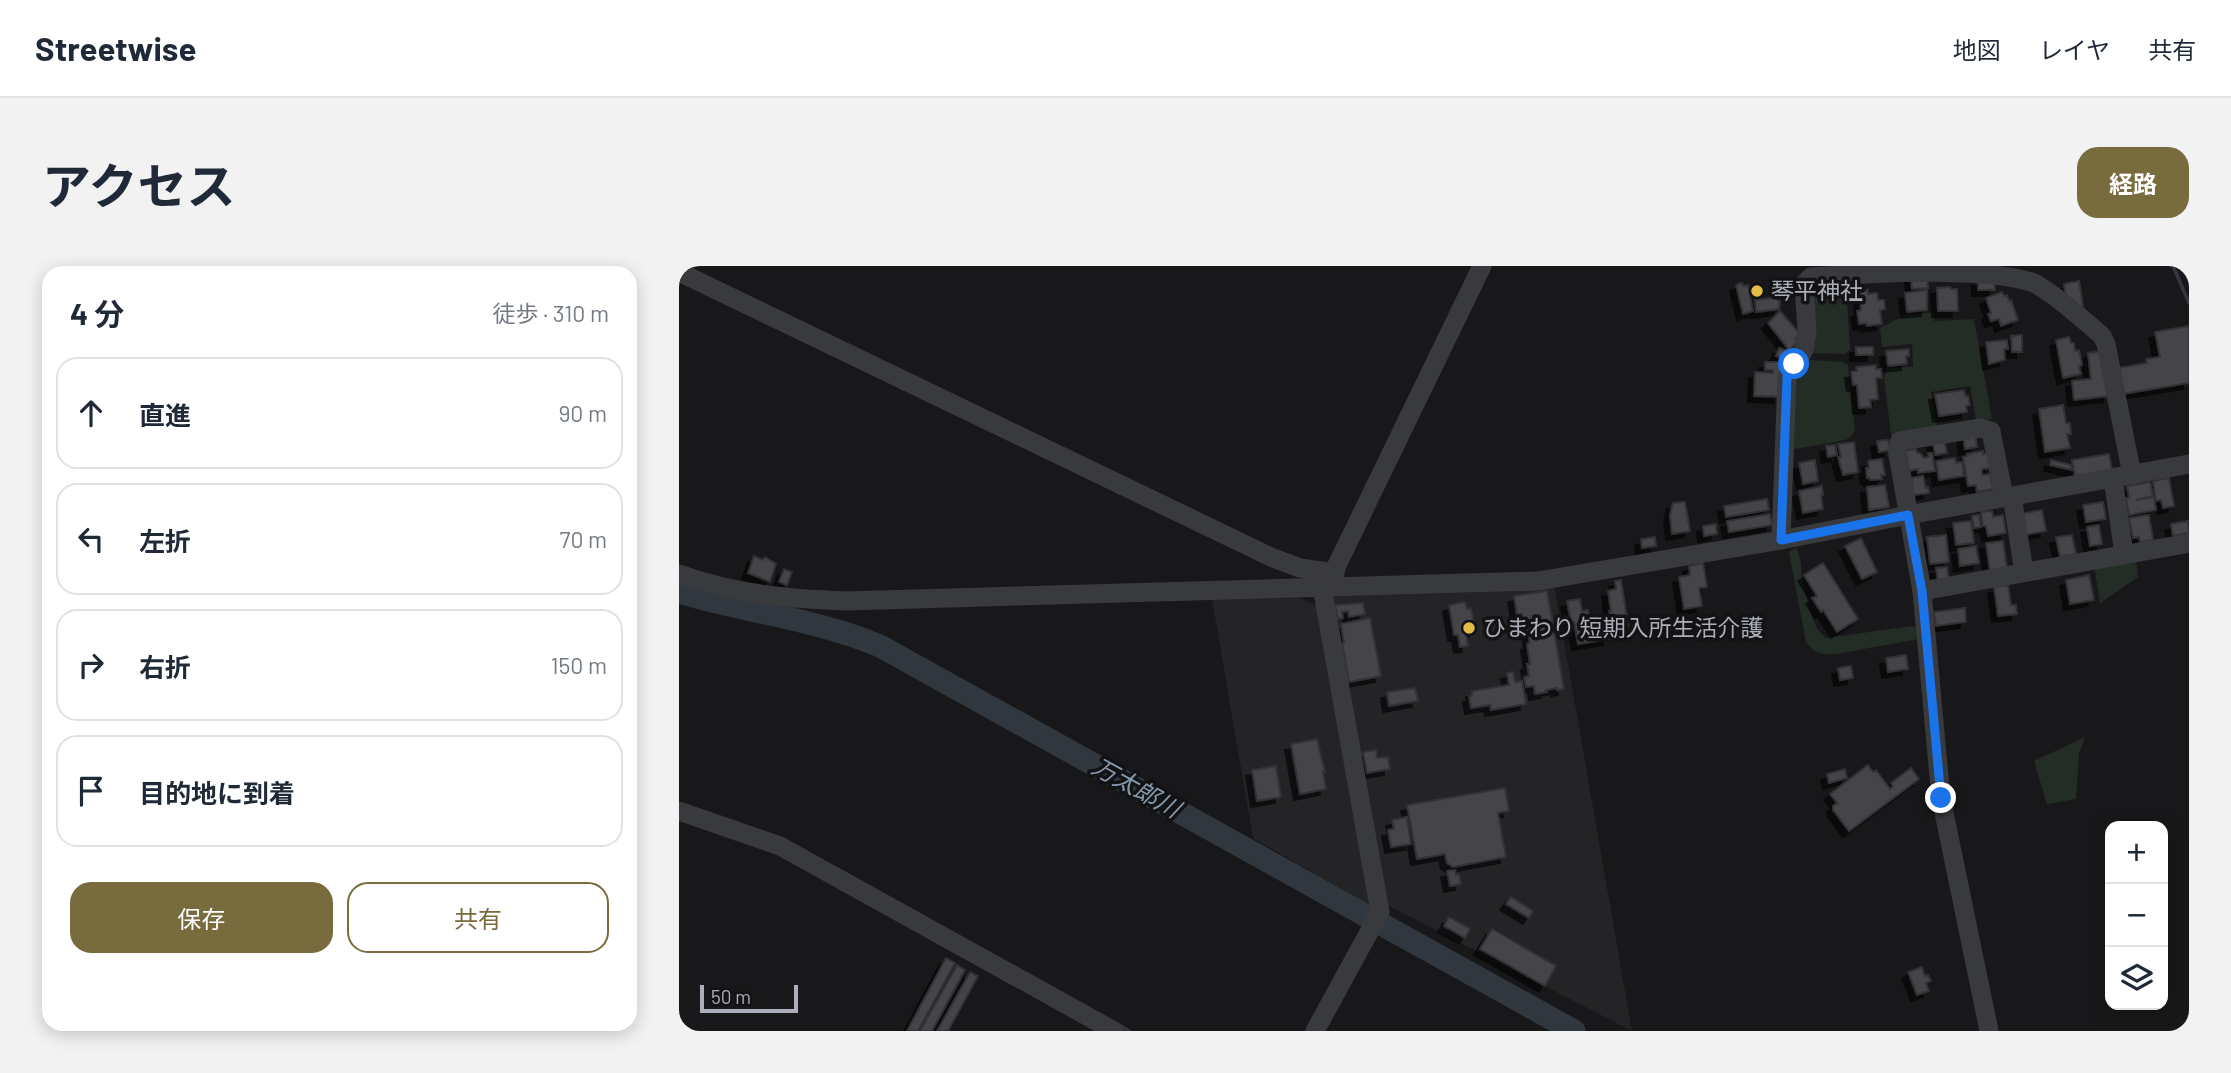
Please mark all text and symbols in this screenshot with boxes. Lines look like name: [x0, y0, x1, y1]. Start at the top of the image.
text: Streetwise: [35, 28, 196, 68]
text: 地図: [1953, 35, 2001, 64]
text: レイヤ: [2039, 35, 2110, 64]
text: 共有: [2148, 35, 2196, 64]
button: 経路: [2077, 147, 2189, 218]
text: アクセス: [42, 155, 236, 214]
place label: 琴平神社: [1771, 276, 1863, 304]
marker: 琴平神社: [1749, 283, 1765, 299]
text: 4 分: [70, 295, 124, 331]
text: 徒歩 · 310 m: [493, 299, 609, 327]
route start: [1778, 348, 1809, 379]
icon: ahead: [72, 394, 110, 432]
text: 直進: [139, 399, 191, 430]
text: 90 m: [558, 399, 607, 427]
icon: left: [72, 520, 110, 558]
text: 左折: [139, 525, 191, 556]
text: 70 m: [560, 525, 607, 553]
place label: ひまわり 短期入所生活介護: [1483, 613, 1764, 641]
marker: ひまわり 短期入所生活介護: [1461, 620, 1477, 636]
icon: right: [72, 646, 110, 684]
text: 右折: [139, 651, 191, 682]
text: 150 m: [551, 651, 607, 679]
water label: 万太郎川: [1088, 751, 1188, 824]
icon: arrive: [72, 772, 110, 810]
text: 目的地に到着: [139, 777, 295, 808]
route end: [1925, 782, 1956, 813]
map controls: [2105, 821, 2168, 1010]
button: +: [2105, 821, 2168, 884]
button: 保存: [70, 882, 333, 953]
button: 共有: [347, 882, 609, 953]
button: −: [2105, 884, 2168, 947]
button: layers: [2105, 947, 2168, 1010]
scale bar: [700, 982, 798, 1014]
text: 50 m: [711, 985, 751, 1008]

